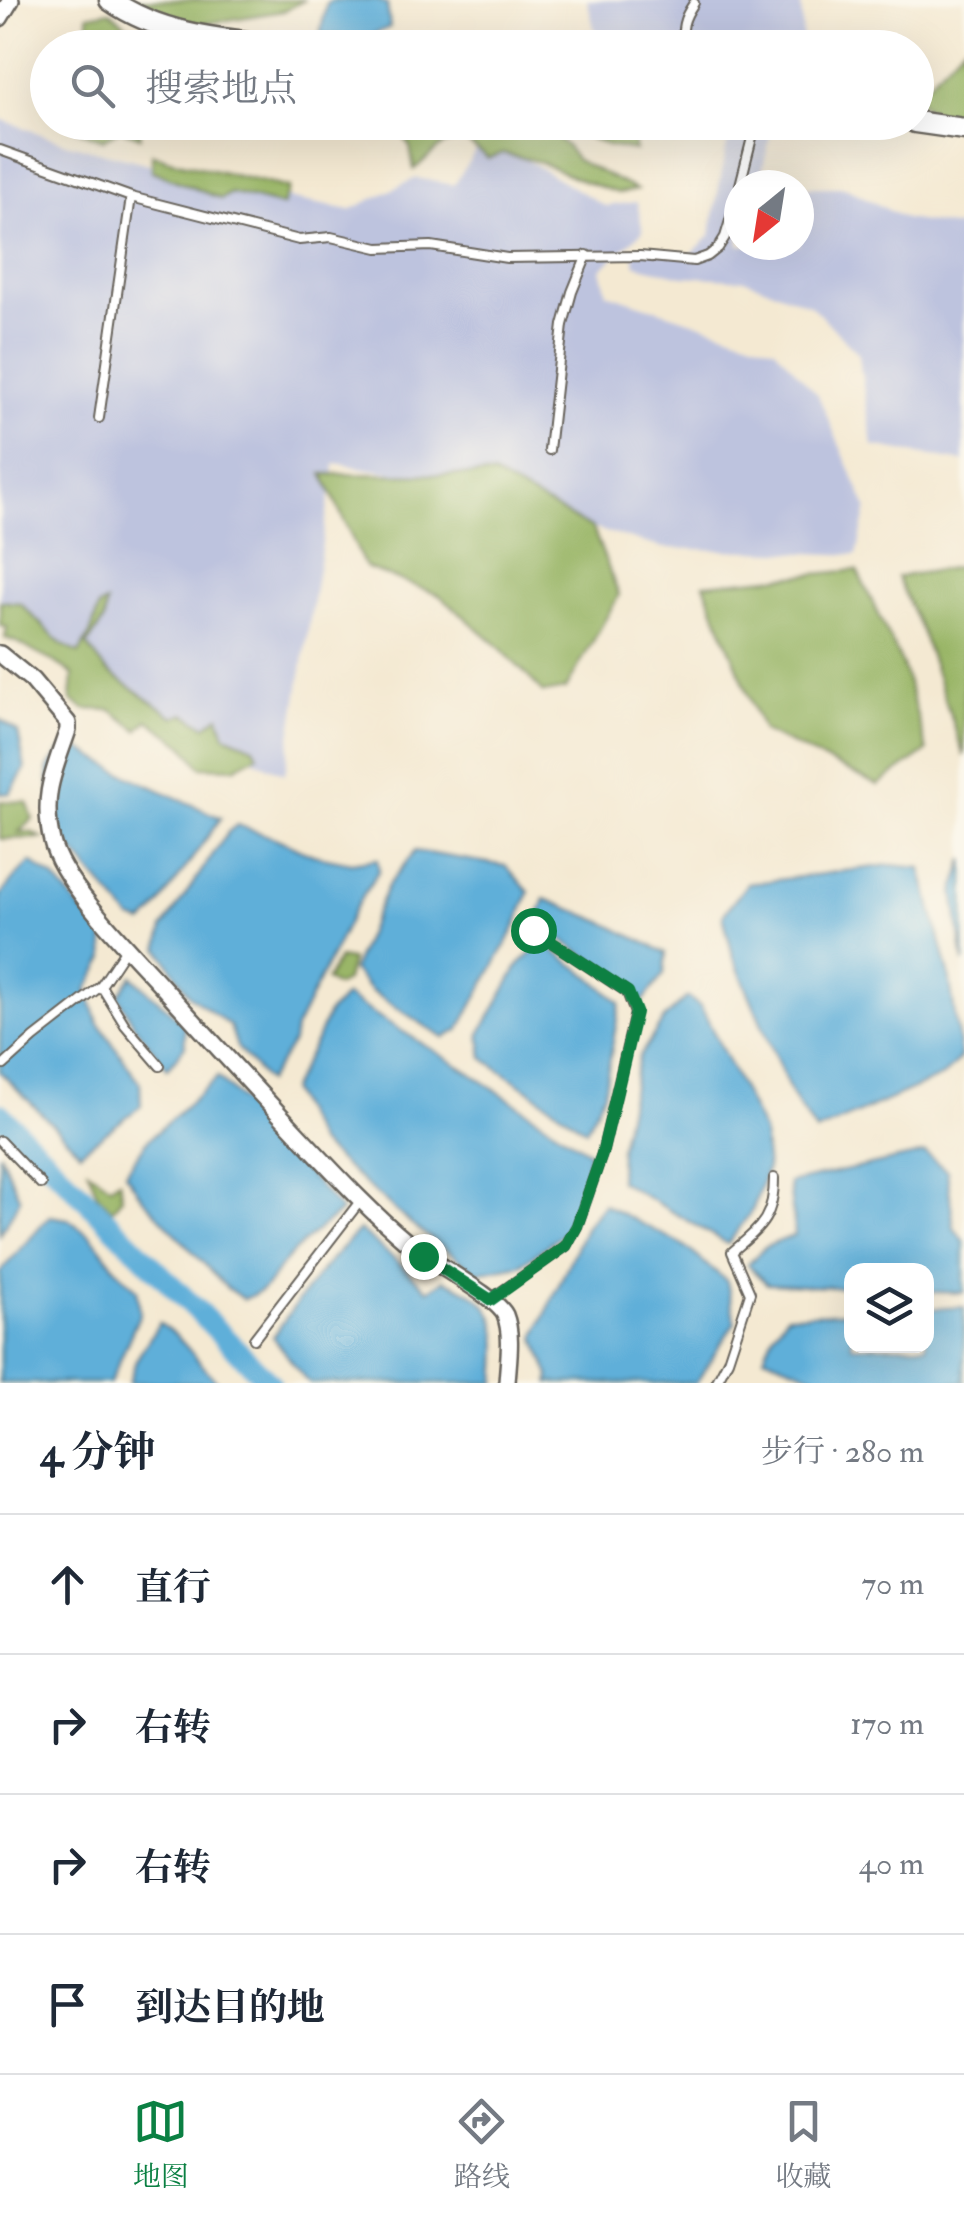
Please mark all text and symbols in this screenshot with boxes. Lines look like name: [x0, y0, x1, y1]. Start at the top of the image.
search box: [30, 30, 934, 140]
icon: search: [65, 58, 120, 113]
text: 搜索地点: [145, 65, 297, 113]
north arrow: [724, 170, 814, 260]
route start: [511, 908, 557, 954]
route end: [401, 1234, 447, 1280]
map controls: [844, 1263, 934, 1353]
button: layers: [844, 1263, 934, 1353]
text: 4 分钟: [40, 1427, 155, 1479]
text: 步行 · 280 m: [761, 1432, 924, 1472]
icon: ahead: [40, 1557, 95, 1612]
text: 直行: [135, 1564, 211, 1612]
text: 70 m: [861, 1564, 924, 1604]
icon: right: [40, 1697, 95, 1752]
text: 右转: [135, 1704, 211, 1752]
text: 170 m: [850, 1704, 924, 1744]
icon: right: [40, 1837, 95, 1892]
text: 右转: [135, 1844, 211, 1892]
text: 40 m: [859, 1844, 924, 1884]
icon: arrive: [40, 1977, 95, 2032]
text: 到达目的地: [135, 1984, 325, 2032]
tab: 地图: [133, 2094, 189, 2195]
tab: 路线: [454, 2094, 510, 2195]
tab: 收藏: [775, 2094, 831, 2195]

